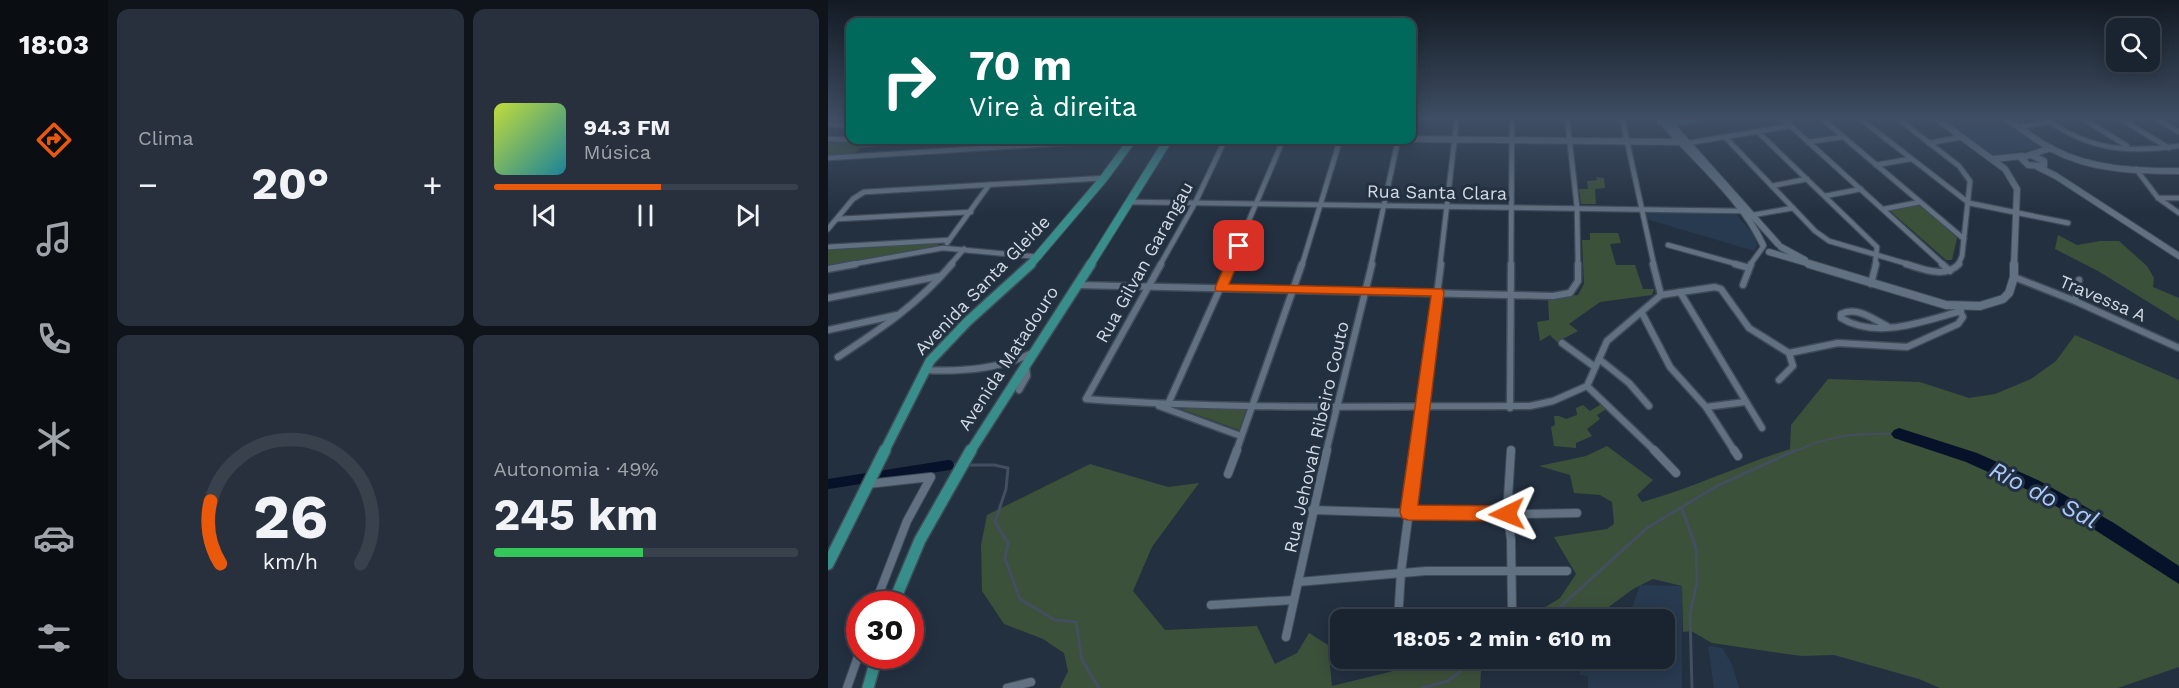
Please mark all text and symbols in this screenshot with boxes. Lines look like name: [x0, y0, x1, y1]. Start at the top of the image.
map controls: [2106, 18, 2160, 72]
button: search: [2106, 18, 2160, 72]
text: 18:03: [19, 29, 89, 61]
text: 70 m: [969, 41, 1072, 90]
icon: right: [870, 42, 948, 120]
text: Vire à direita: [969, 91, 1137, 123]
text: 94.3 FM: [584, 115, 670, 140]
icon: directions: [33, 119, 75, 161]
text: Clima: [138, 126, 194, 150]
text: Música: [584, 140, 651, 164]
text: 20°: [251, 157, 329, 210]
text: −: [138, 165, 158, 204]
text: +: [423, 165, 442, 204]
street label: Rua Gilvan Garangau: [1091, 178, 1197, 346]
street label: Rua Santa Clara: [1367, 180, 1507, 204]
icon: previous: [528, 199, 561, 232]
icon: pause: [629, 199, 662, 232]
icon: next: [731, 199, 764, 232]
street label: Avenida Santa Gleide: [910, 211, 1054, 359]
icon: music: [33, 218, 75, 260]
pin: [1213, 220, 1264, 271]
icon: arrive: [1222, 229, 1255, 262]
street label: Travessa A: [2056, 270, 2150, 326]
street label: Avenida Matadouro: [953, 282, 1063, 434]
icon: phone: [33, 318, 75, 360]
street label: Rua Jehovah Ribeiro Couto: [1279, 319, 1353, 555]
icon: climate: [33, 418, 75, 460]
water label: Rio do Sal: [1985, 456, 2103, 534]
text: Autonomia · 49%: [494, 457, 659, 481]
text: 26: [252, 480, 328, 553]
position arrow: [1475, 482, 1539, 546]
text: 245 km: [494, 488, 658, 541]
icon: car: [33, 517, 75, 559]
text: km/h: [263, 549, 318, 574]
speed limit sign: 30: [846, 591, 924, 669]
icon: filters: [33, 617, 75, 659]
text: 18:05 · 2 min · 610 m: [1394, 626, 1611, 651]

